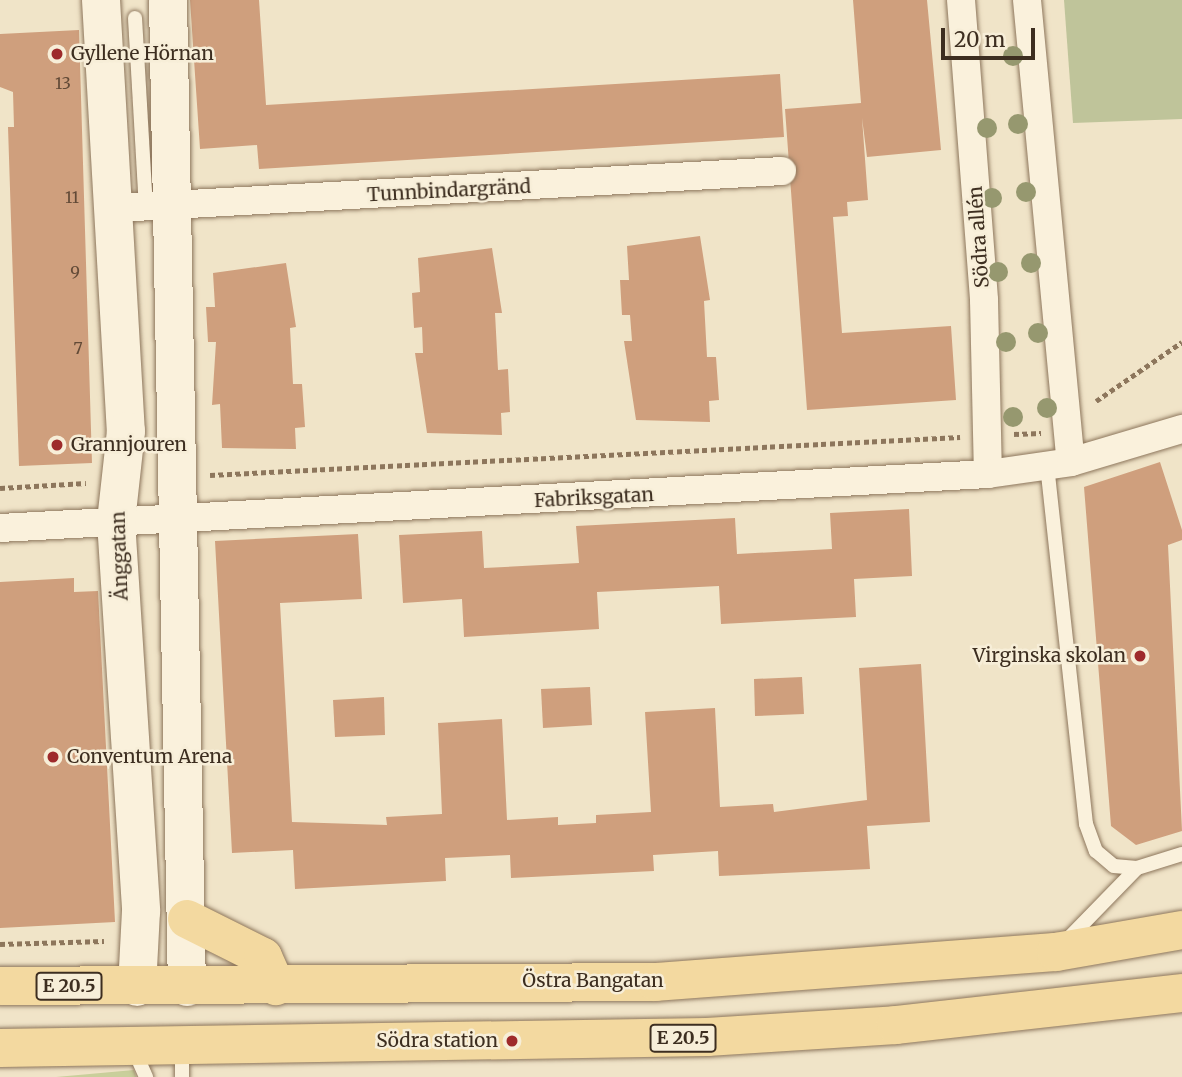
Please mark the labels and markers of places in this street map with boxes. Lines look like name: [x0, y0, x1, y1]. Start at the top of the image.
place label: Gyllene Hörnan: [71, 43, 214, 65]
marker: Gyllene Hörnan: [49, 46, 65, 62]
place label: Grannjouren: [71, 434, 187, 456]
marker: Grannjouren: [49, 437, 65, 453]
place label: Virginska skolan: [973, 645, 1126, 667]
marker: Virginska skolan: [1132, 648, 1148, 664]
place label: Conventum Arena: [67, 746, 232, 768]
marker: Conventum Arena: [45, 749, 61, 765]
place label: Södra station: [376, 1030, 498, 1052]
marker: Södra station: [504, 1033, 520, 1049]

